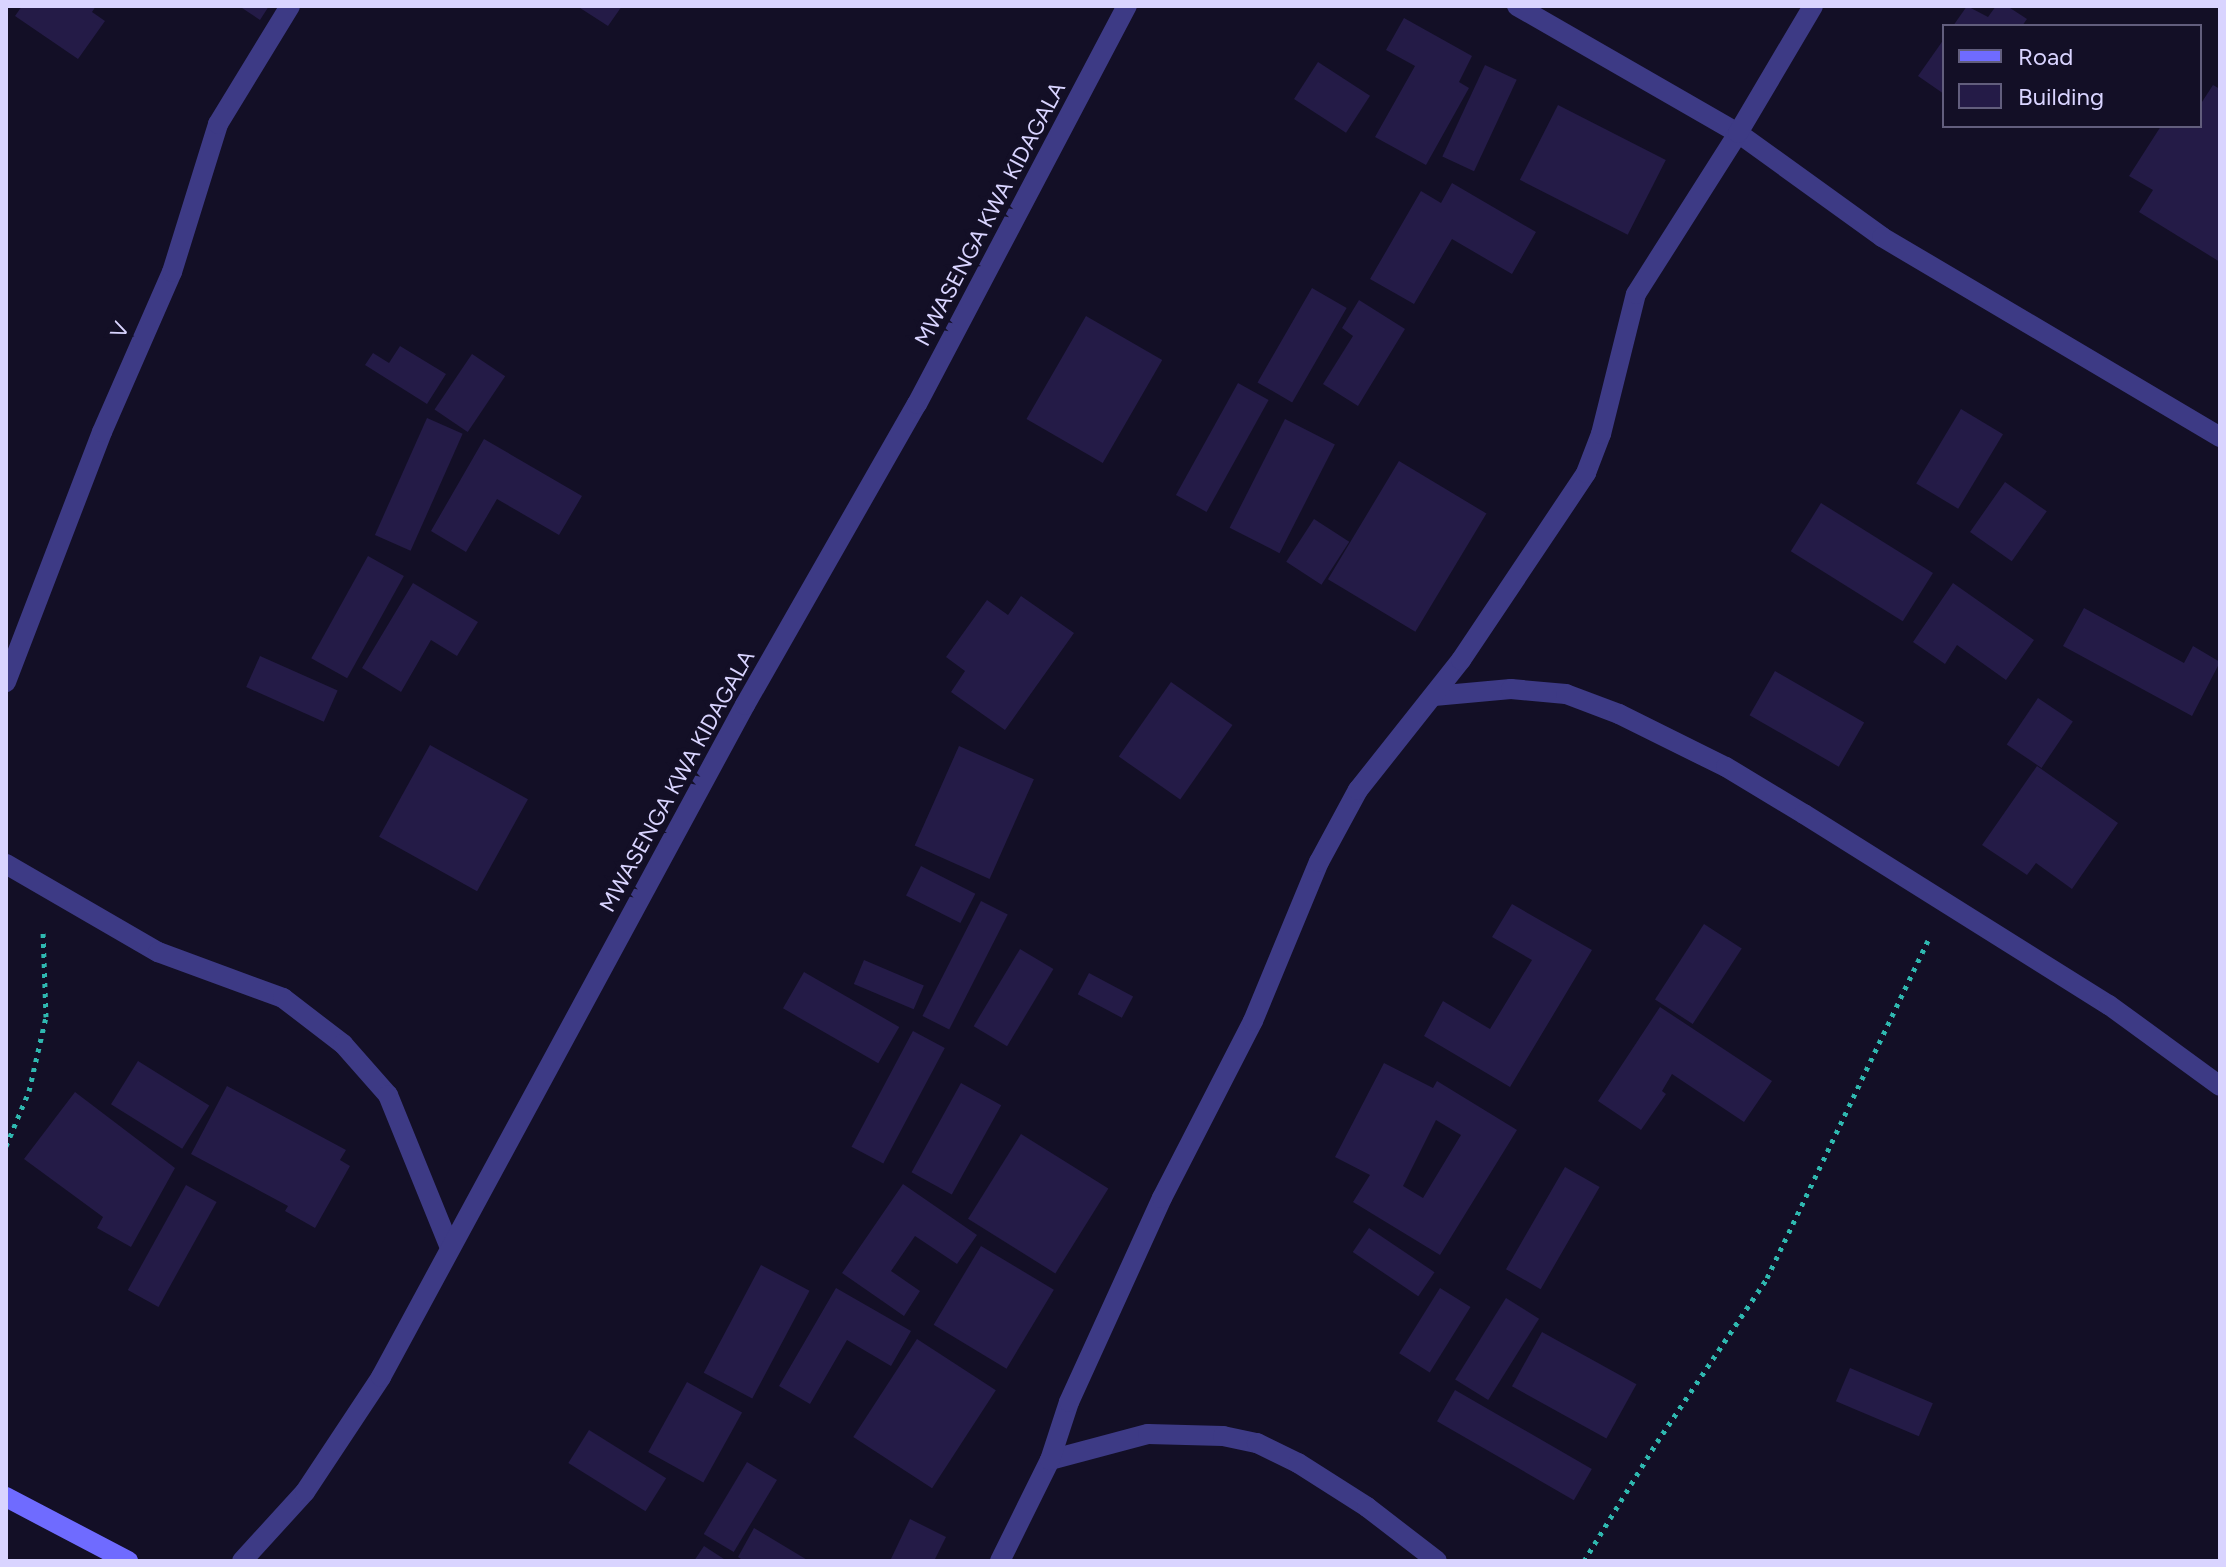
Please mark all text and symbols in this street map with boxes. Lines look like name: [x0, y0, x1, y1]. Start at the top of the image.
legend: [1942, 24, 2202, 128]
text: Road: [2018, 42, 2073, 71]
street label: MWASENGA KWA KIDAGALA: [909, 78, 1071, 350]
text: Building: [2018, 82, 2104, 111]
street label: V: [105, 318, 135, 342]
street label: MWASENGA KWA KIDAGALA: [594, 646, 760, 916]

